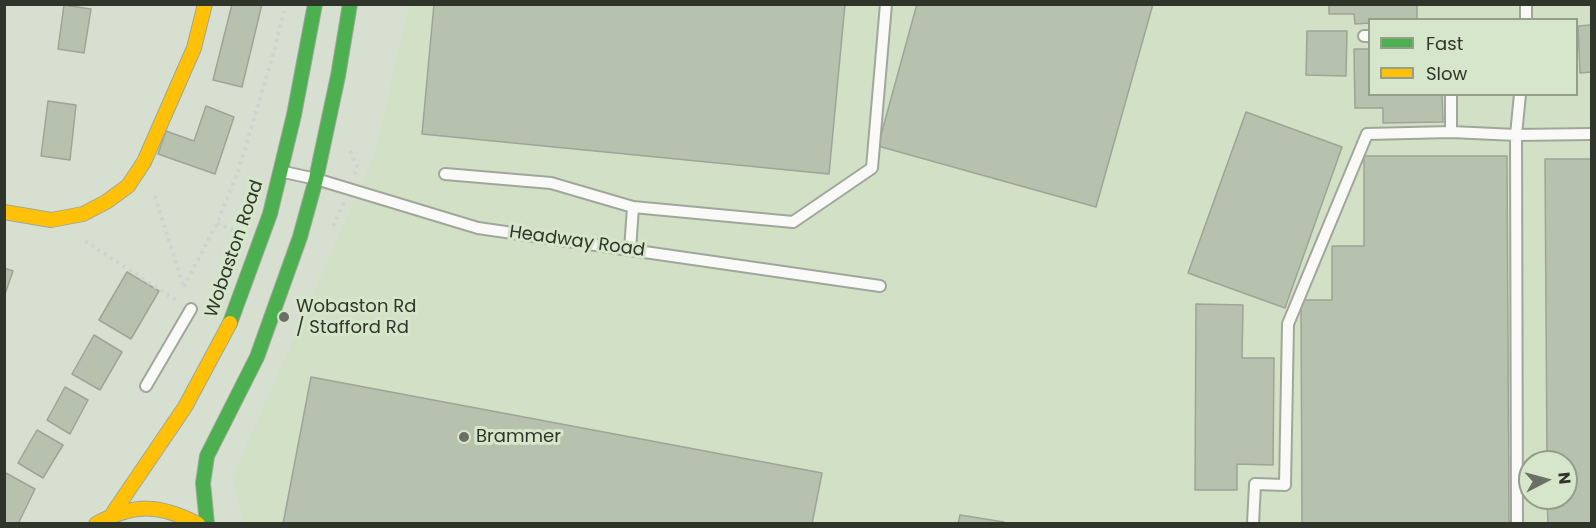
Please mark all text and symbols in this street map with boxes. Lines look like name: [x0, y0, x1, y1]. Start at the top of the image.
legend: [1368, 18, 1578, 96]
text: Fast: [1426, 31, 1463, 56]
text: Slow: [1426, 61, 1467, 86]
street label: Wobaston Road: [201, 177, 269, 321]
street label: Headway Road: [508, 222, 646, 262]
place label: Wobaston Rd / Stafford Rd: [296, 296, 416, 338]
marker: Wobaston Rd / Stafford Rd: [277, 310, 291, 324]
place label: Brammer: [476, 426, 561, 448]
marker: Brammer: [457, 430, 471, 444]
north arrow: [1518, 450, 1578, 510]
text: N: [1552, 471, 1576, 485]

